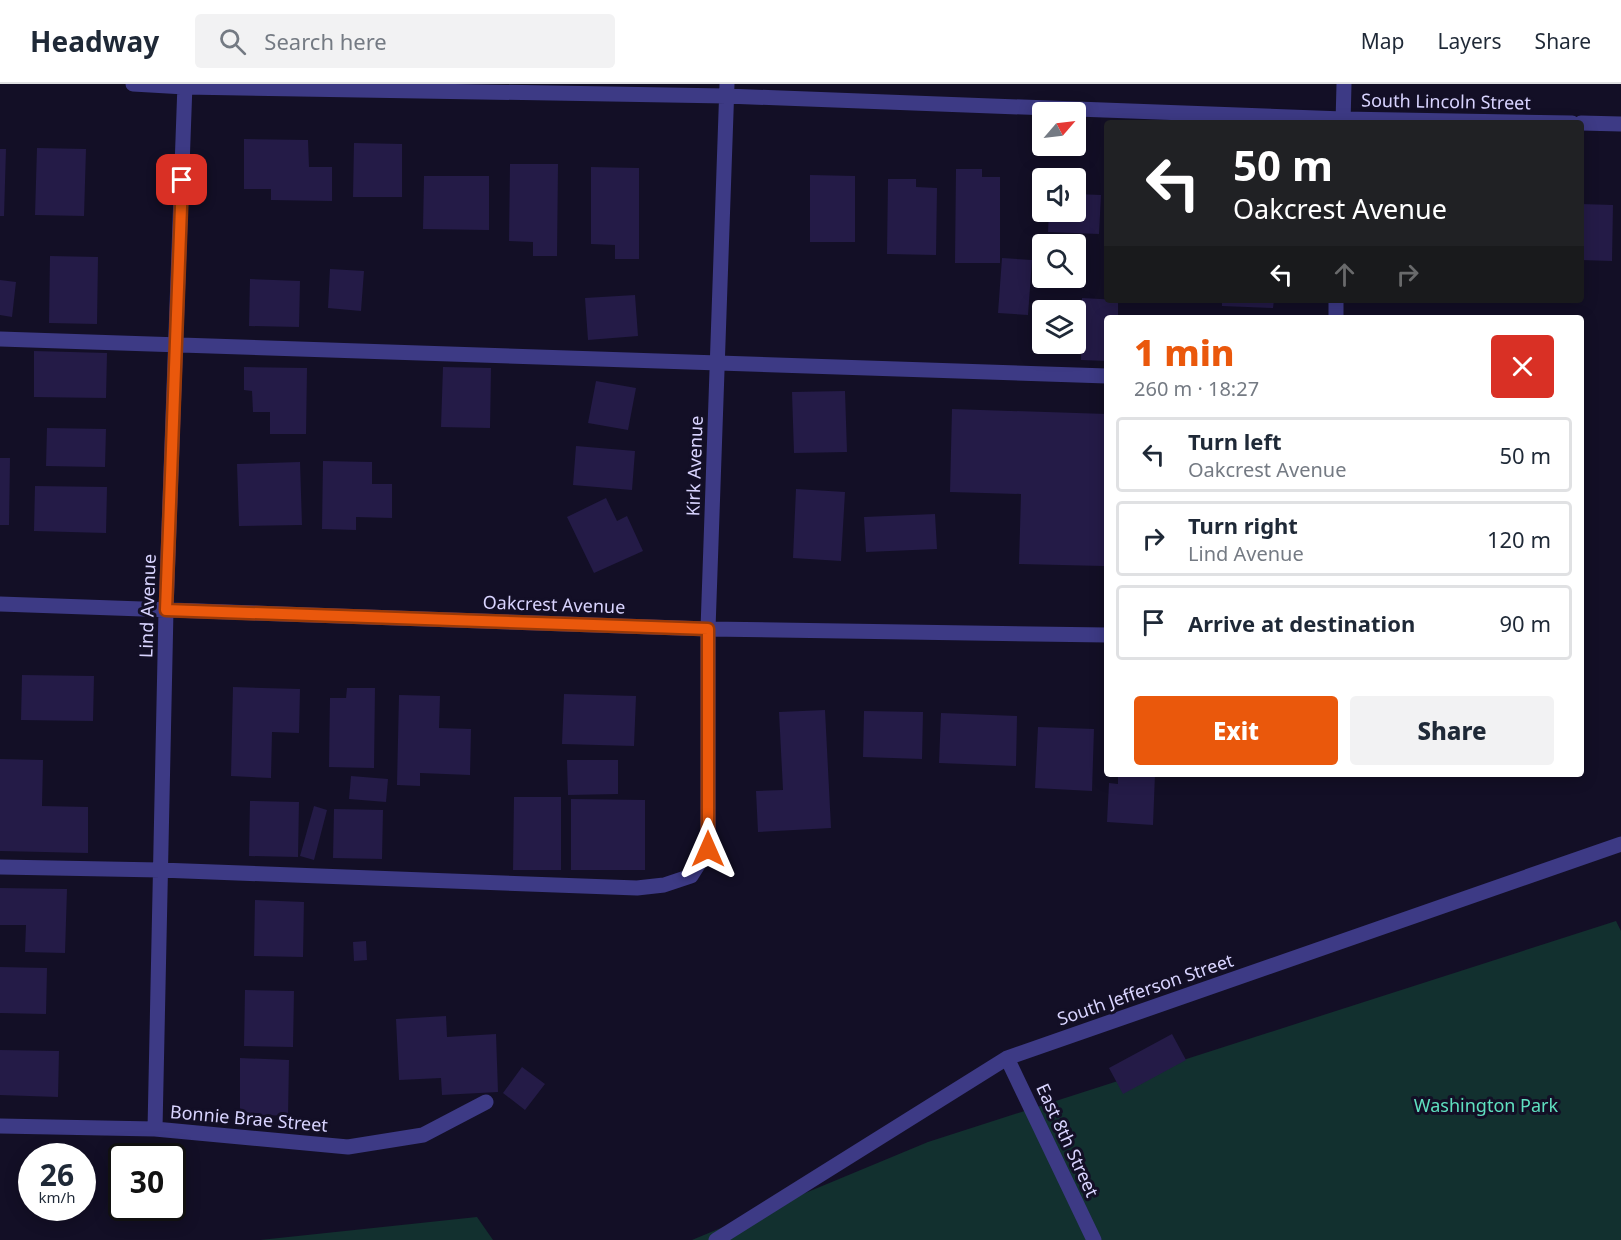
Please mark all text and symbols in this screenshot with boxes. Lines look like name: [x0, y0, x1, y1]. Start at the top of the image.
search box: [195, 14, 615, 68]
text: Headway: [30, 22, 159, 60]
icon: search: [216, 25, 249, 58]
text: Search here: [264, 26, 387, 56]
text: Map: [1361, 27, 1405, 55]
text: Layers: [1438, 27, 1502, 55]
text: Share: [1535, 27, 1591, 55]
street label: South Lincoln Street: [1361, 88, 1532, 114]
north arrow: [1032, 102, 1086, 156]
map controls: [1032, 102, 1086, 354]
text: 50 m: [1233, 136, 1333, 193]
icon: left: [1134, 144, 1212, 222]
pin: [156, 154, 207, 205]
icon: arrive: [165, 163, 198, 196]
button: sound: [1032, 168, 1086, 222]
text: Oakcrest Avenue: [1233, 190, 1447, 227]
button: search: [1032, 234, 1086, 288]
icon: left: [1265, 258, 1298, 291]
icon: ahead: [1328, 258, 1361, 291]
icon: right: [1391, 258, 1424, 291]
button: layers: [1032, 300, 1086, 354]
text: 1 min: [1134, 328, 1235, 377]
button: close: [1491, 335, 1554, 398]
text: 260 m · 18:27: [1134, 375, 1259, 402]
street label: Kirk Avenue: [680, 415, 708, 517]
text: Turn left: [1188, 426, 1282, 456]
icon: left: [1137, 438, 1170, 471]
text: 50 m: [1500, 440, 1551, 470]
text: Oakcrest Avenue: [1188, 456, 1346, 483]
text: Turn right: [1188, 510, 1298, 540]
icon: right: [1137, 522, 1170, 555]
text: 120 m: [1487, 524, 1551, 554]
text: Lind Avenue: [1188, 540, 1304, 567]
street label: Lind Avenue: [133, 554, 161, 658]
street label: Oakcrest Avenue: [482, 590, 626, 618]
icon: arrive: [1137, 606, 1170, 639]
text: Arrive at destination: [1188, 608, 1415, 638]
text: 90 m: [1500, 608, 1551, 638]
button: Exit: [1134, 696, 1338, 765]
button: Share: [1350, 696, 1554, 765]
position arrow: [676, 817, 740, 881]
street label: South Jefferson Street: [1054, 947, 1237, 1030]
street label: East 8th Street: [1031, 1079, 1105, 1201]
park label: Washington Park: [1414, 1093, 1559, 1117]
street label: Bonnie Brae Street: [169, 1099, 329, 1137]
speed limit sign: 30: [108, 1143, 186, 1221]
text: 26: [40, 1154, 74, 1195]
text: km/h: [39, 1187, 75, 1207]

